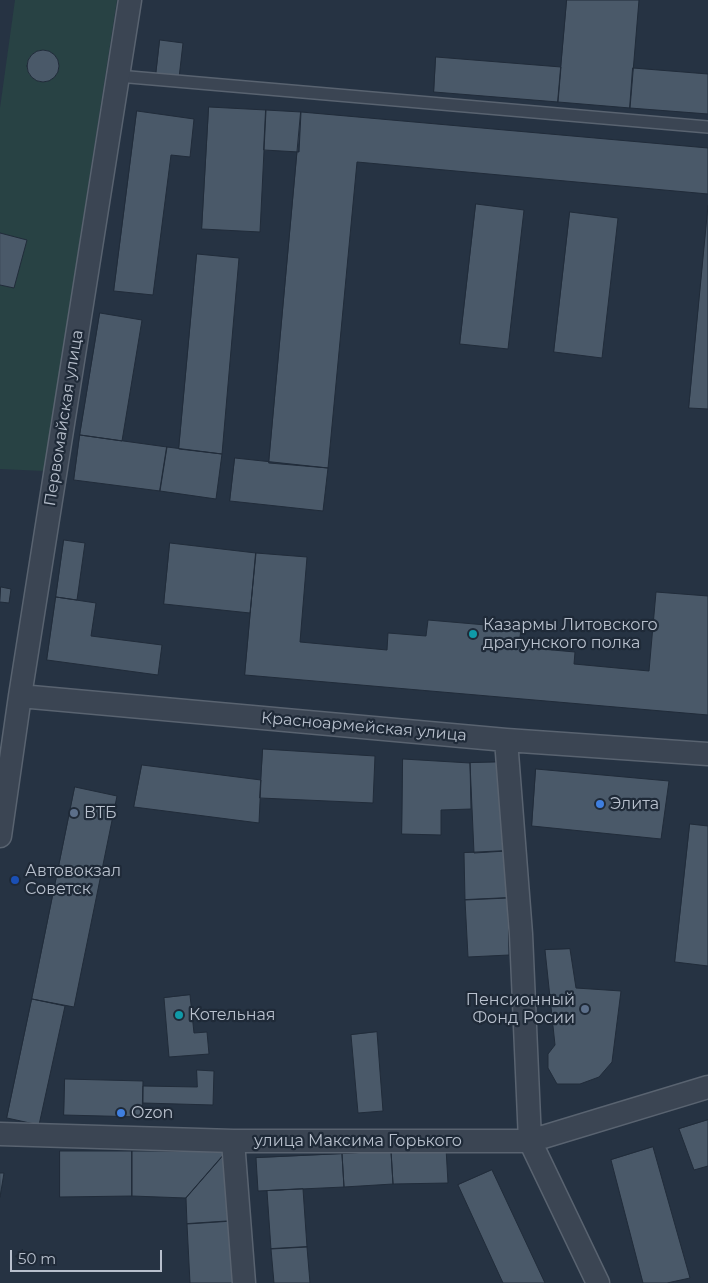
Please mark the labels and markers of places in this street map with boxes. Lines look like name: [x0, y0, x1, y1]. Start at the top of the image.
place label: Казармы Литовского драгунского полка: [483, 615, 658, 653]
marker: Казармы Литовского драгунского полка: [467, 628, 479, 640]
place label: Элита: [610, 794, 659, 814]
marker: Элита: [594, 798, 606, 810]
place label: ВТБ: [84, 803, 117, 823]
marker: ВТБ: [68, 807, 80, 819]
place label: Автовокзал Советск: [25, 861, 121, 899]
marker: Автовокзал Советск: [9, 874, 21, 886]
place label: Пенсионный Фонд Росии: [466, 990, 575, 1028]
marker: Пенсионный Фонд Росии: [579, 1003, 591, 1015]
place label: Котельная: [189, 1005, 275, 1025]
marker: Котельная: [173, 1009, 185, 1021]
place label: Ozon: [131, 1103, 173, 1123]
marker: Ozon: [115, 1107, 127, 1119]

